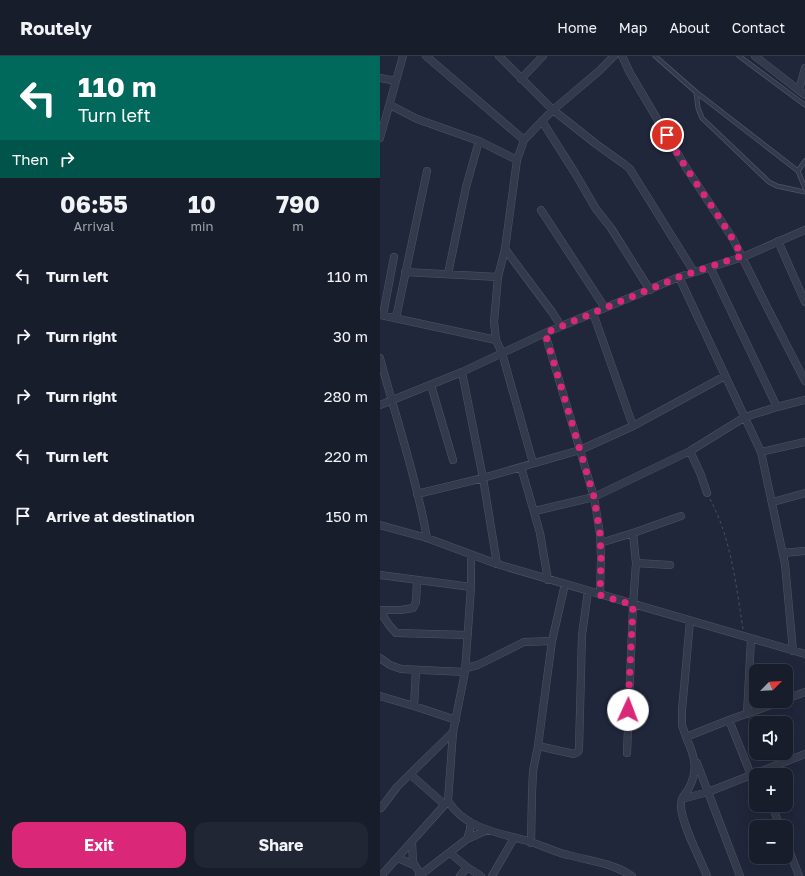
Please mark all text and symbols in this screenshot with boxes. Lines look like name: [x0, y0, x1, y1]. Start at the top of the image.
text: Routely: [20, 16, 92, 39]
text: Home: [557, 19, 597, 36]
text: Map: [619, 19, 647, 36]
text: About: [669, 19, 710, 36]
text: Contact: [732, 19, 785, 36]
text: 110 m: [78, 70, 157, 103]
icon: left: [12, 72, 64, 124]
text: Turn left: [78, 104, 151, 126]
pin: [650, 118, 684, 152]
icon: arrive: [656, 124, 678, 146]
icon: right: [56, 148, 78, 170]
text: Then: [12, 150, 48, 168]
text: 06:55: [60, 189, 128, 218]
text: 10: [188, 189, 216, 218]
text: 790: [276, 189, 320, 218]
text: Arrival: [74, 218, 114, 234]
text: min: [190, 218, 213, 234]
text: m: [292, 218, 304, 234]
icon: left: [12, 265, 34, 287]
text: Turn left: [46, 267, 108, 285]
text: 110 m: [327, 267, 368, 285]
icon: right: [12, 325, 34, 347]
text: Turn right: [46, 327, 117, 345]
text: 30 m: [333, 327, 368, 345]
icon: right: [12, 385, 34, 407]
text: Turn right: [46, 387, 117, 405]
text: 280 m: [324, 387, 368, 405]
icon: left: [12, 445, 34, 467]
text: Turn left: [46, 447, 108, 465]
text: 220 m: [324, 447, 368, 465]
icon: arrive: [12, 505, 34, 527]
text: Arrive at destination: [46, 507, 195, 525]
text: 150 m: [326, 507, 368, 525]
north arrow: [749, 664, 793, 708]
map controls: [749, 664, 793, 864]
position arrow: [607, 689, 649, 731]
button: sound: [749, 716, 793, 760]
button: +: [749, 768, 793, 812]
button: −: [749, 820, 793, 864]
button: Exit: [12, 822, 186, 868]
button: Share: [194, 822, 368, 868]

